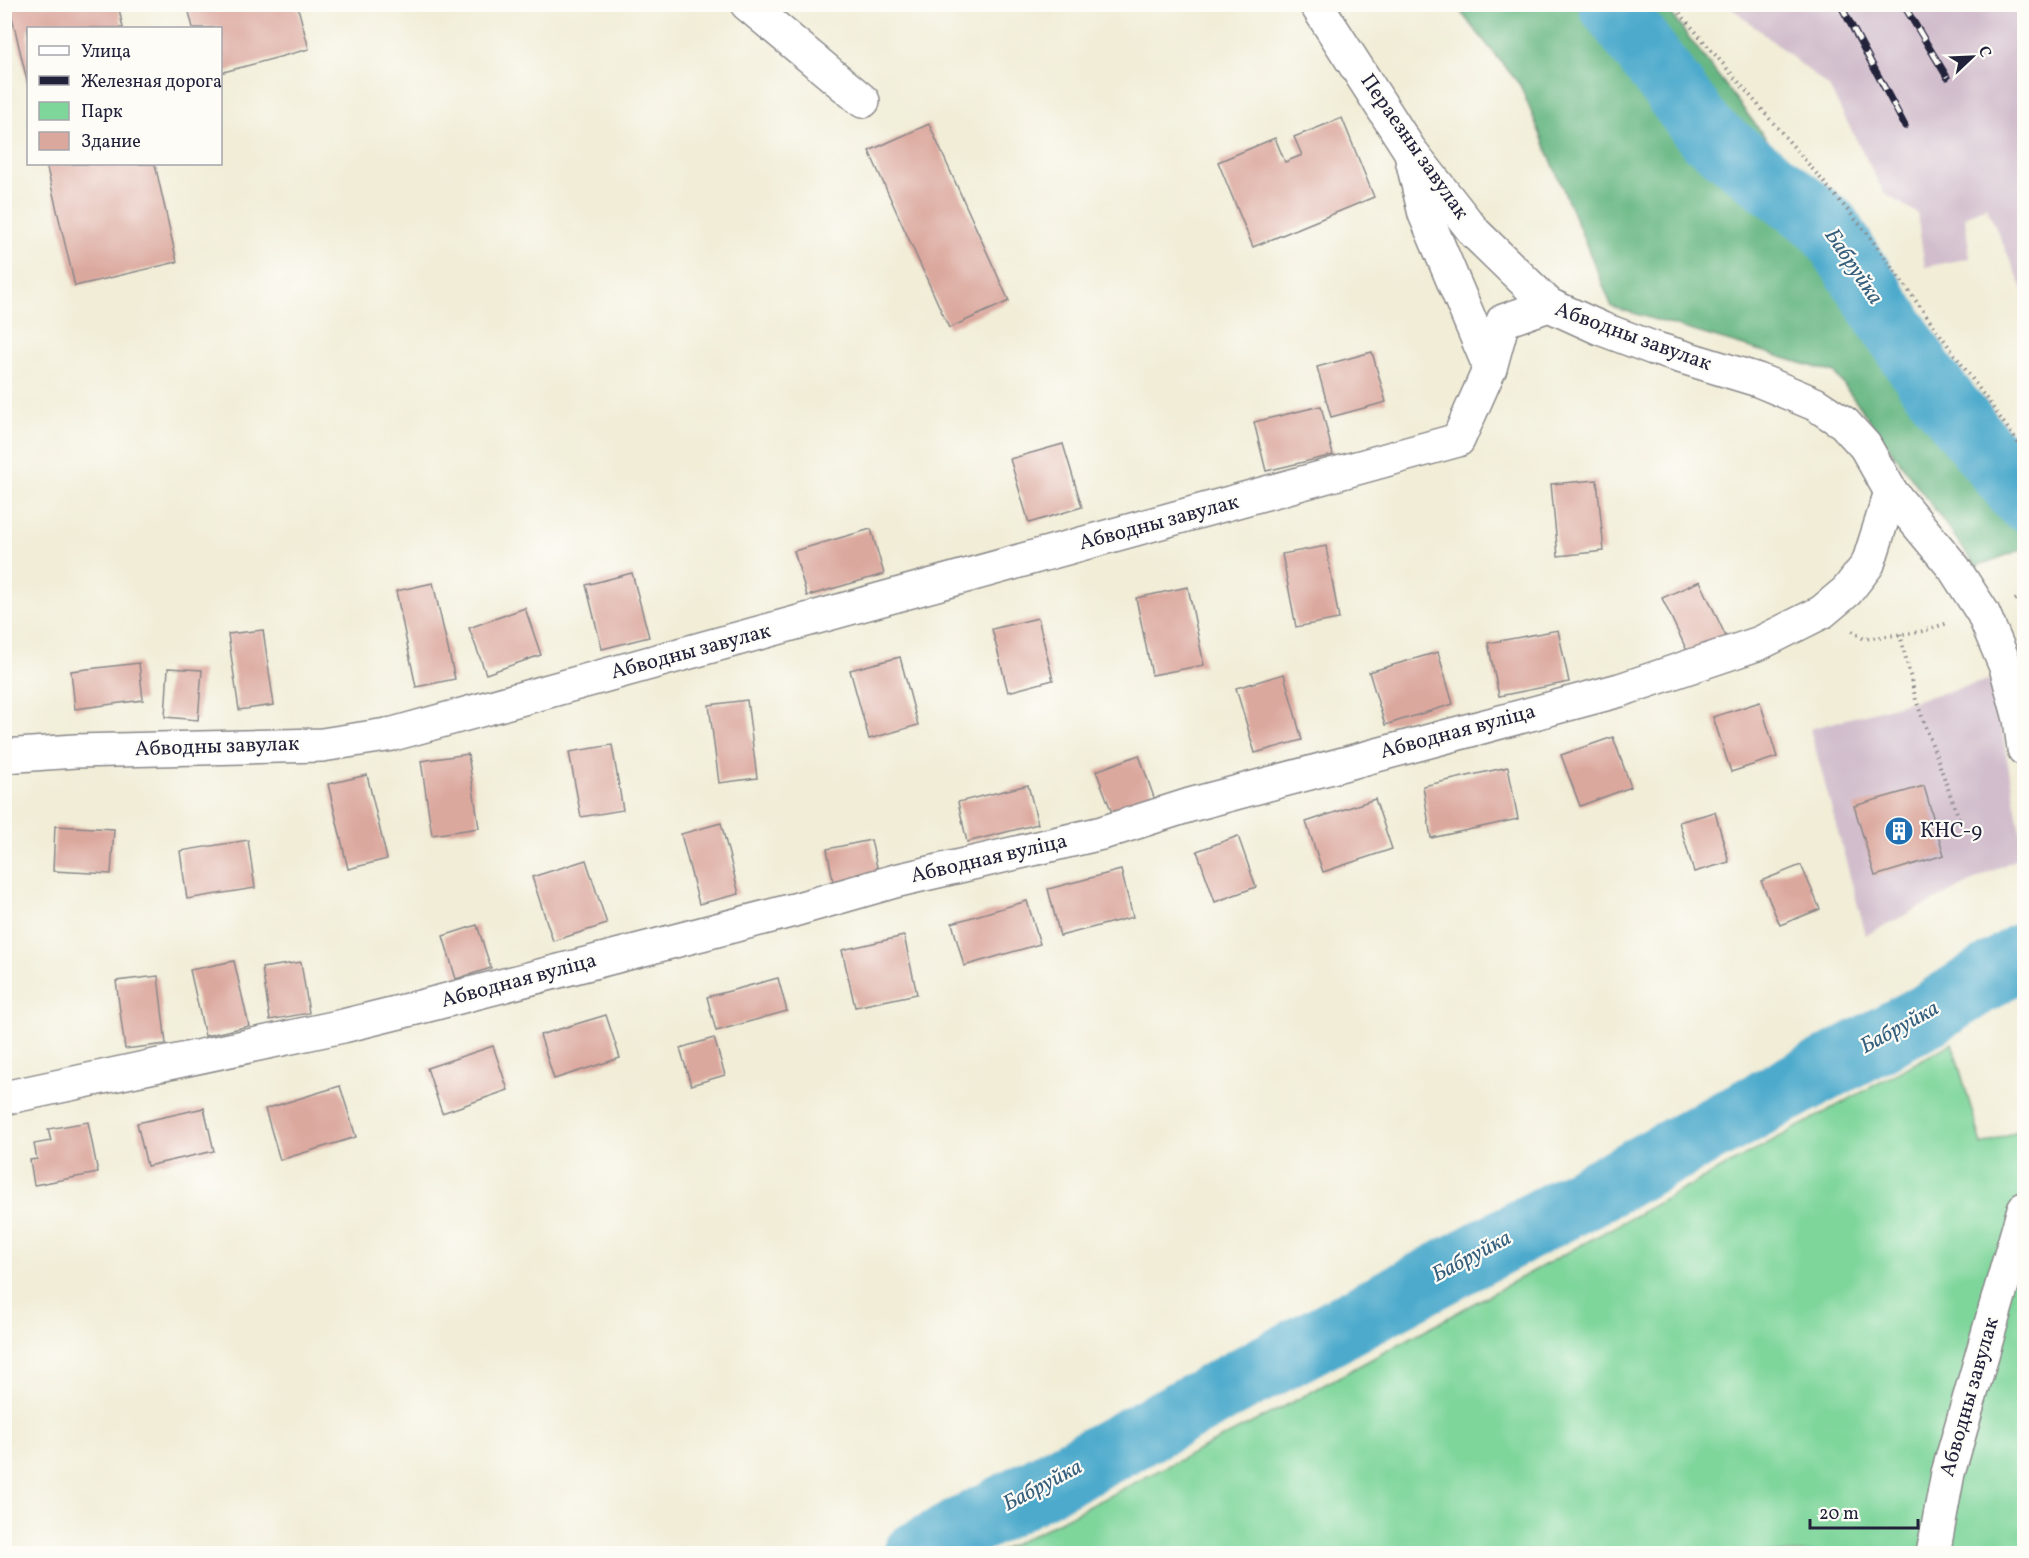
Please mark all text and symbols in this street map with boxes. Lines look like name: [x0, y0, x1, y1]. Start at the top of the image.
legend: [27, 27, 222, 165]
north arrow: [1942, 27, 2002, 87]
text: Улица: [81, 40, 131, 65]
text: С: [1972, 43, 1996, 61]
street label: Пераезны завулак: [1353, 68, 1475, 226]
text: Железная дорога: [81, 70, 222, 95]
text: Парк: [81, 100, 123, 125]
text: Здание: [81, 130, 141, 155]
water label: Бабруйка: [1816, 223, 1890, 311]
street label: Абводны завулак: [1551, 295, 1715, 379]
street label: Абводны завулак: [1076, 488, 1242, 558]
street label: Абводны завулак: [608, 617, 774, 687]
street label: Абводная вуліца: [1377, 697, 1539, 767]
street label: Абводны завулак: [134, 730, 300, 764]
building icon: КНС-9: [1883, 815, 1915, 847]
place label: КНС-9: [1920, 817, 1982, 846]
street label: Абводная вуліца: [908, 827, 1070, 891]
street label: Абводная вуліца: [438, 946, 600, 1016]
water label: Бабруйка: [1855, 994, 1945, 1062]
water label: Бабруйка: [1427, 1223, 1517, 1291]
street label: Абводны завулак: [1933, 1314, 2007, 1480]
water label: Бабруйка: [998, 1452, 1088, 1520]
scale bar: [1810, 1492, 1918, 1530]
text: 20 m: [1819, 1502, 1859, 1527]

